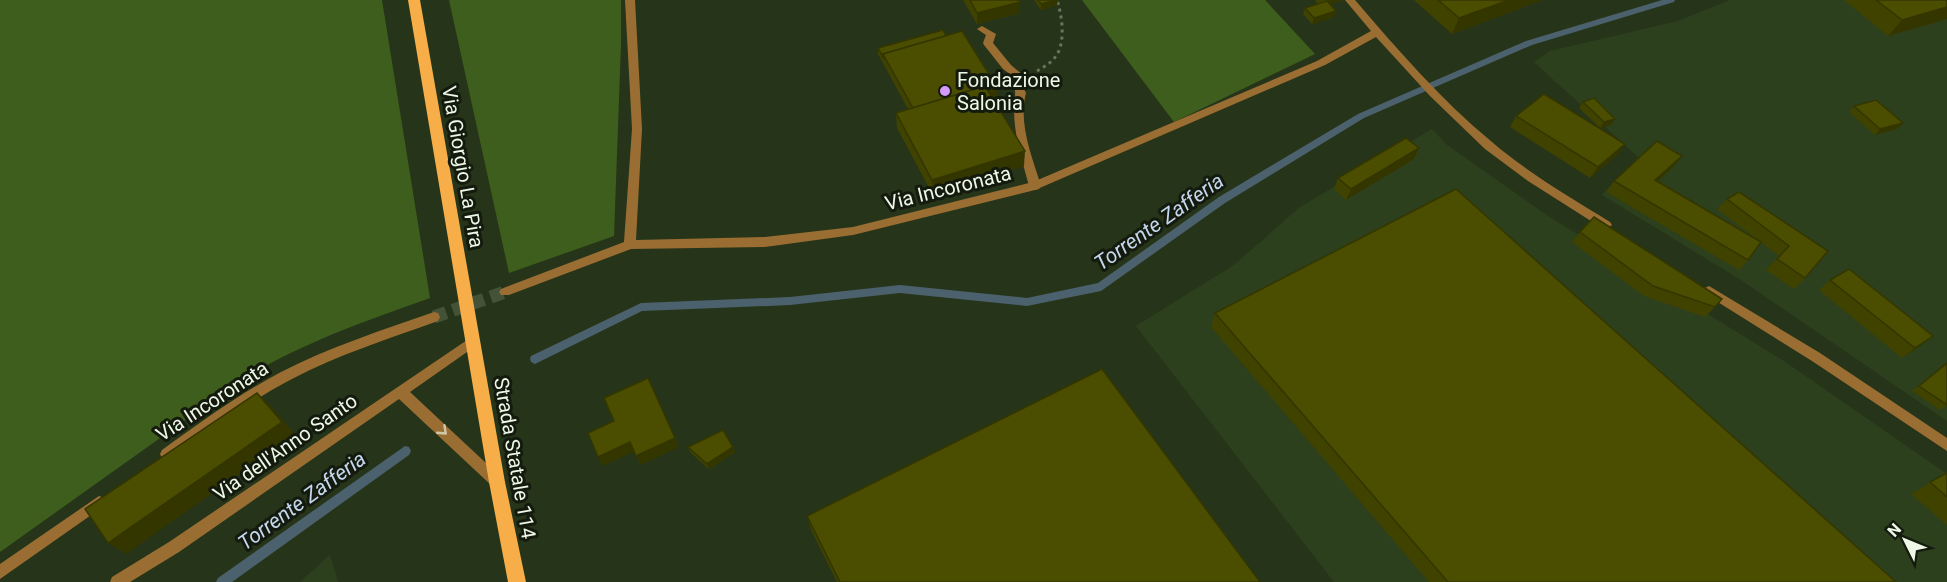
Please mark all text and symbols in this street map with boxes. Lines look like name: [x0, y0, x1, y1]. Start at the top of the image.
place label: Fondazione Salonia: [957, 68, 1060, 115]
street label: Via Giorgio La Pira: [437, 84, 489, 250]
marker: Fondazione Salonia: [938, 84, 952, 98]
street label: Via Incoronata: [882, 161, 1014, 215]
water label: Torrente Zafferia: [1090, 169, 1228, 275]
street label: Via Incoronata: [151, 356, 273, 446]
street label: Strada Statale 114: [489, 375, 541, 541]
street label: Via dell'Anno Santo: [208, 388, 362, 506]
one-way arrow: [436, 424, 446, 435]
water label: Torrente Zafferia: [233, 447, 371, 555]
north arrow: [1875, 510, 1935, 570]
text: N: [1884, 520, 1905, 541]

